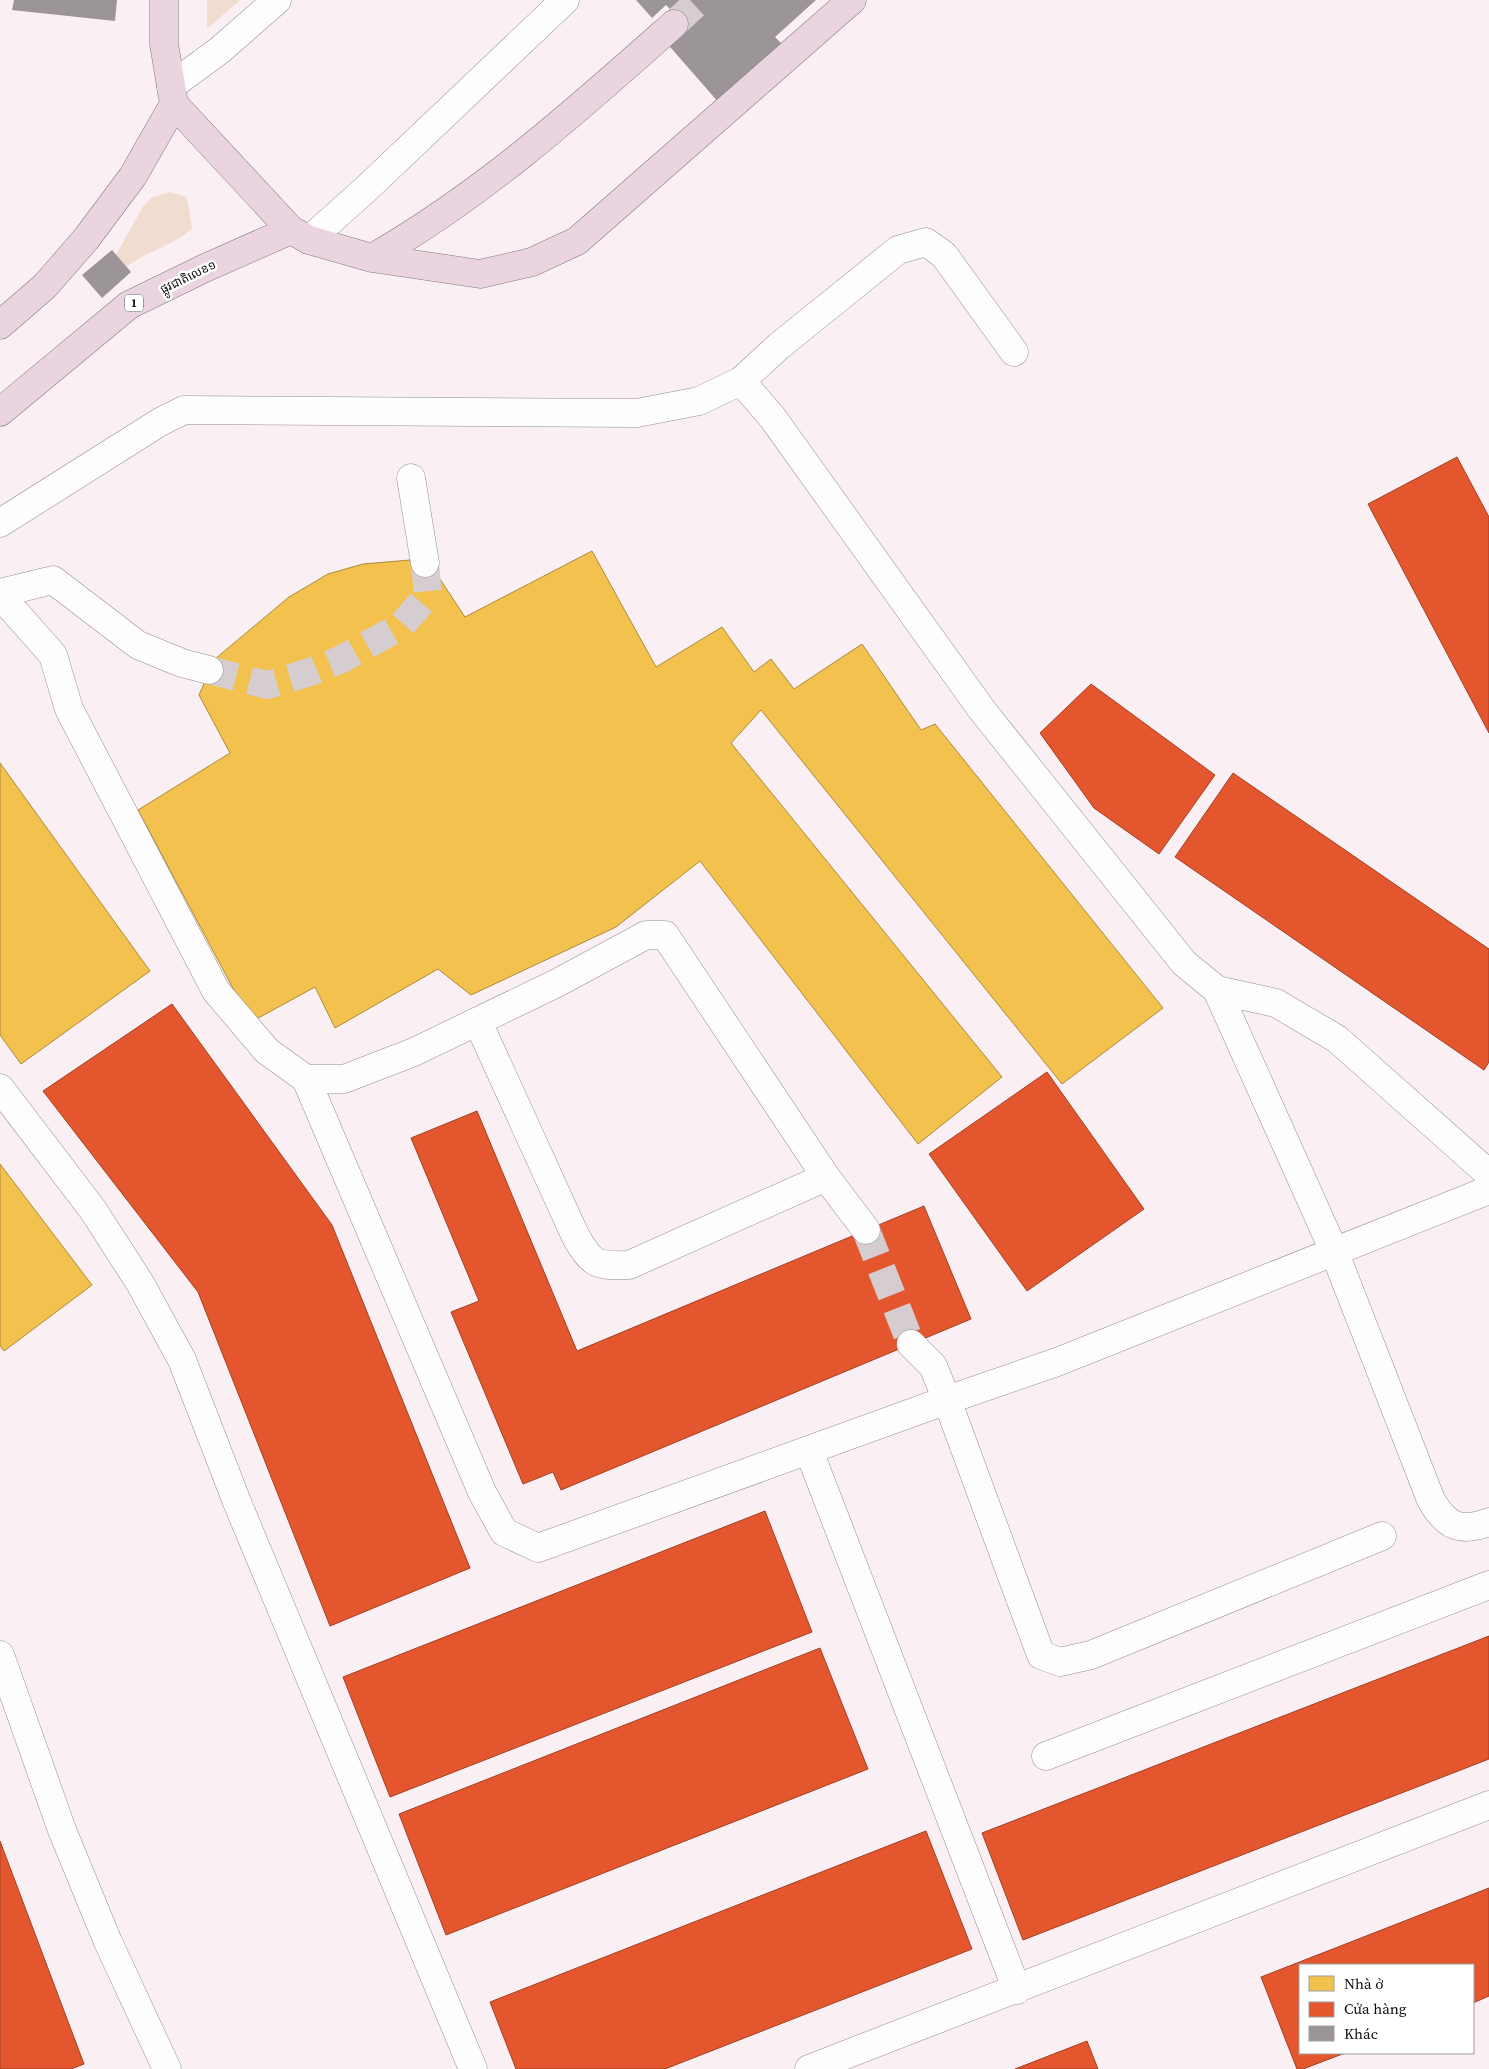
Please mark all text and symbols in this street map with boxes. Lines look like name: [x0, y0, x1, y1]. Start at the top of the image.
street label: ផ្លូវជាតិលេខ១: [158, 257, 220, 300]
road number: 1: [125, 294, 143, 312]
legend: [1299, 1964, 1474, 2054]
text: Nhà ở: [1344, 1973, 1383, 1994]
text: Cửa hàng: [1344, 1998, 1407, 2019]
text: Khác: [1344, 2023, 1378, 2044]

